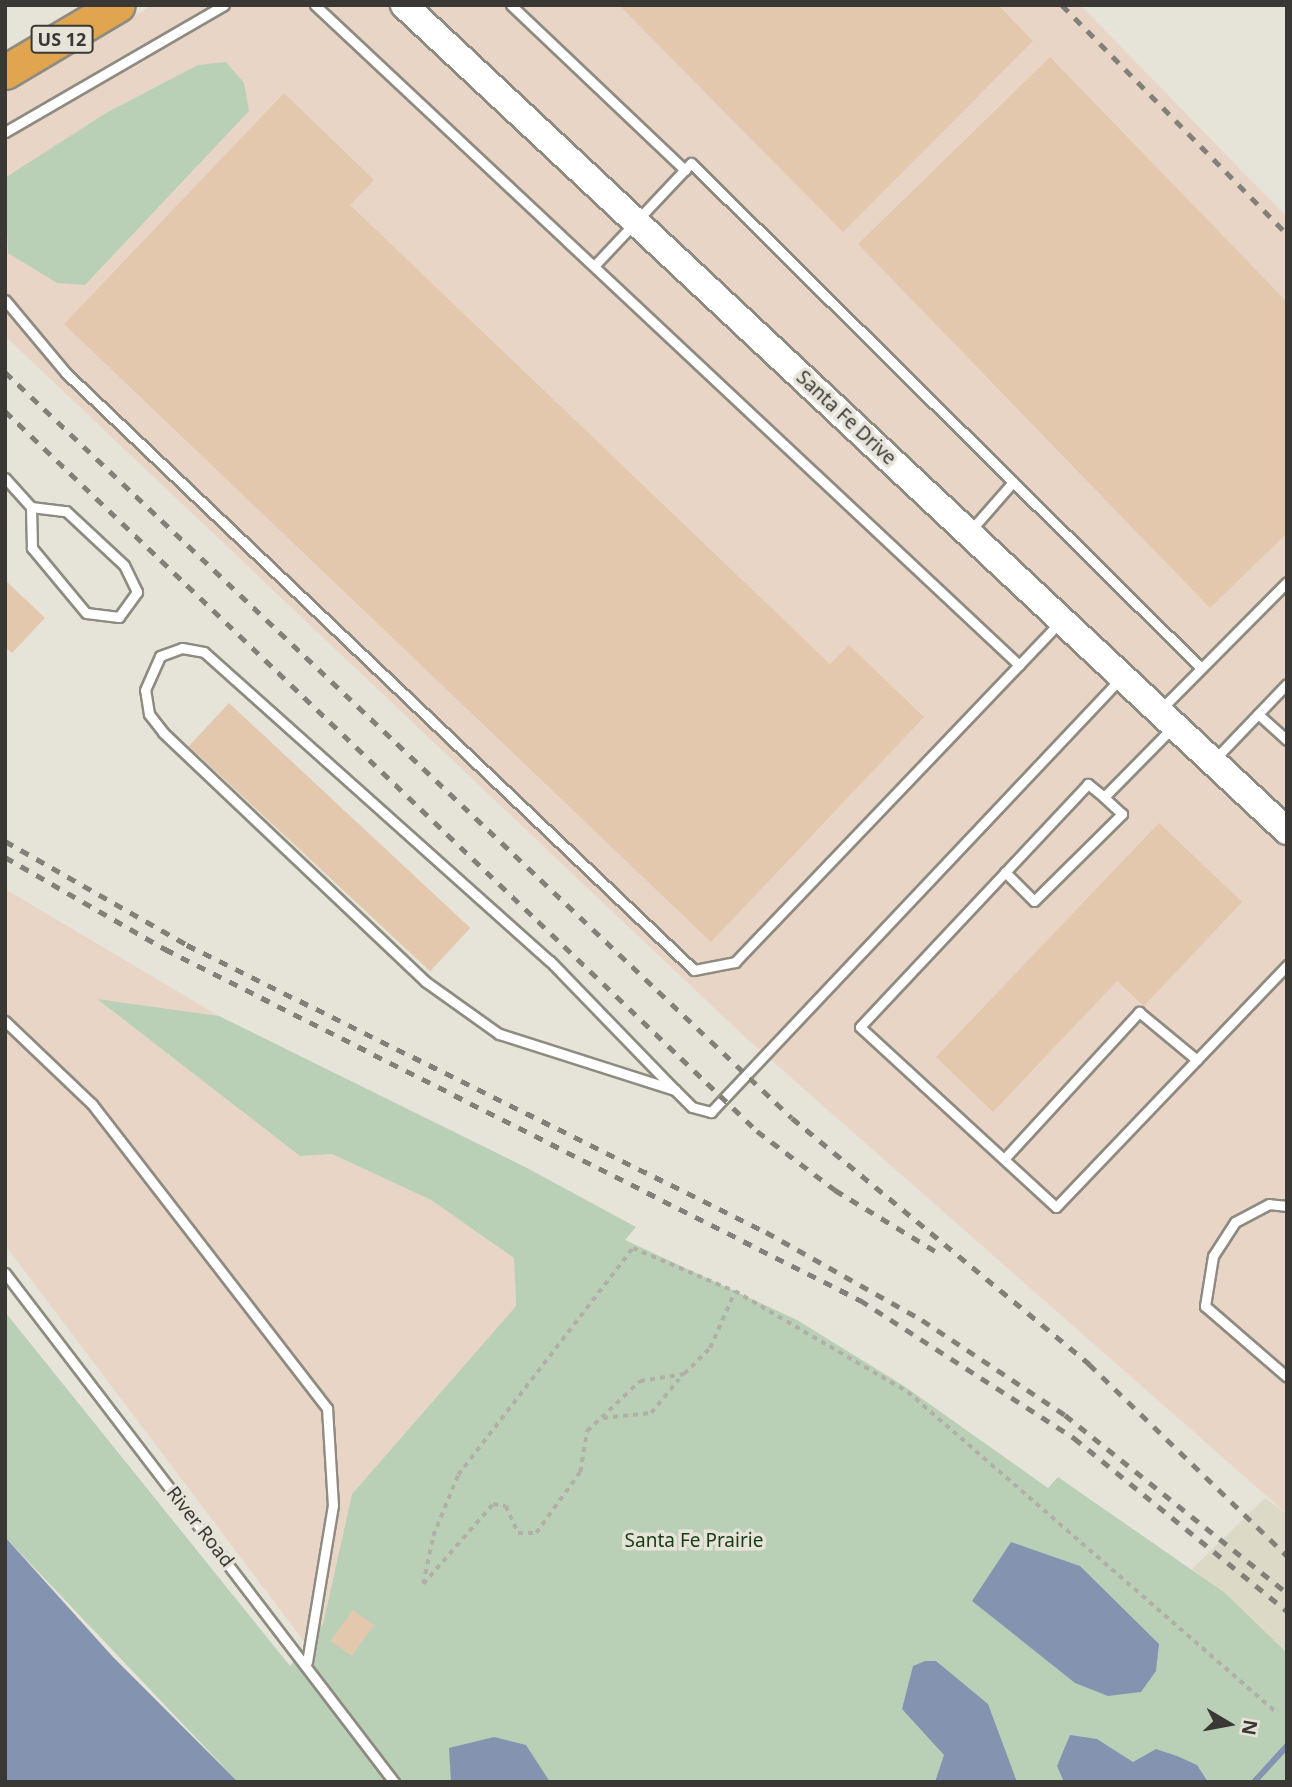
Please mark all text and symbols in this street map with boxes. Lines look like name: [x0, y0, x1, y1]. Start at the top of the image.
road number: US 12: [31, 24, 94, 54]
street label: Santa Fe Drive: [791, 366, 901, 470]
street label: River Road: [162, 1482, 238, 1572]
park label: Santa Fe Prairie: [625, 1530, 763, 1552]
north arrow: [1194, 1689, 1264, 1759]
text: N: [1236, 1718, 1264, 1738]

